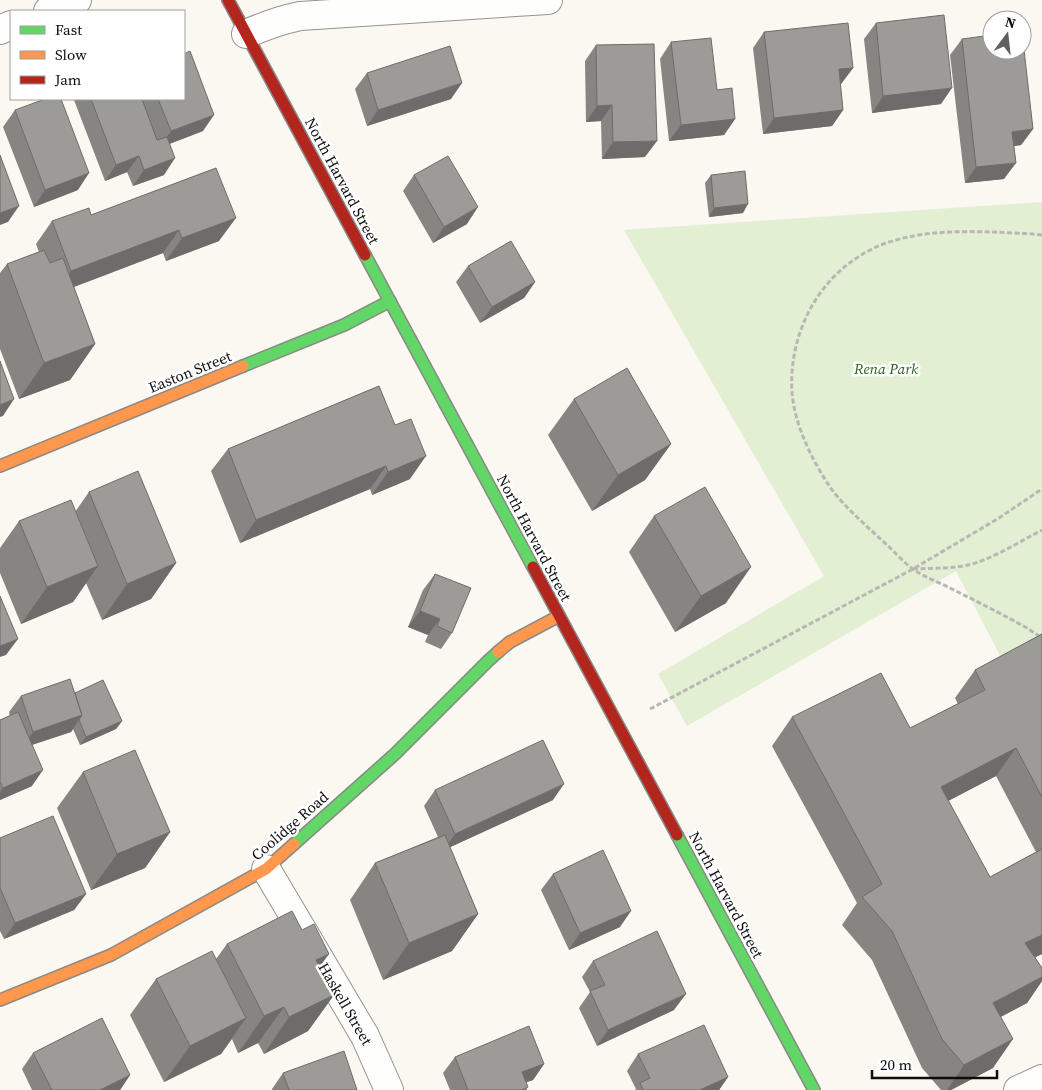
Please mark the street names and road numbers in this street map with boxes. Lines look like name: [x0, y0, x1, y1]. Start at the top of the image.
street label: North Harvard Street: [300, 114, 385, 248]
street label: Easton Street: [145, 345, 234, 398]
street label: North Harvard Street: [492, 471, 577, 605]
street label: Coolidge Road: [247, 786, 333, 865]
street label: North Harvard Street: [684, 828, 769, 962]
street label: Haskell Street: [313, 959, 378, 1049]

